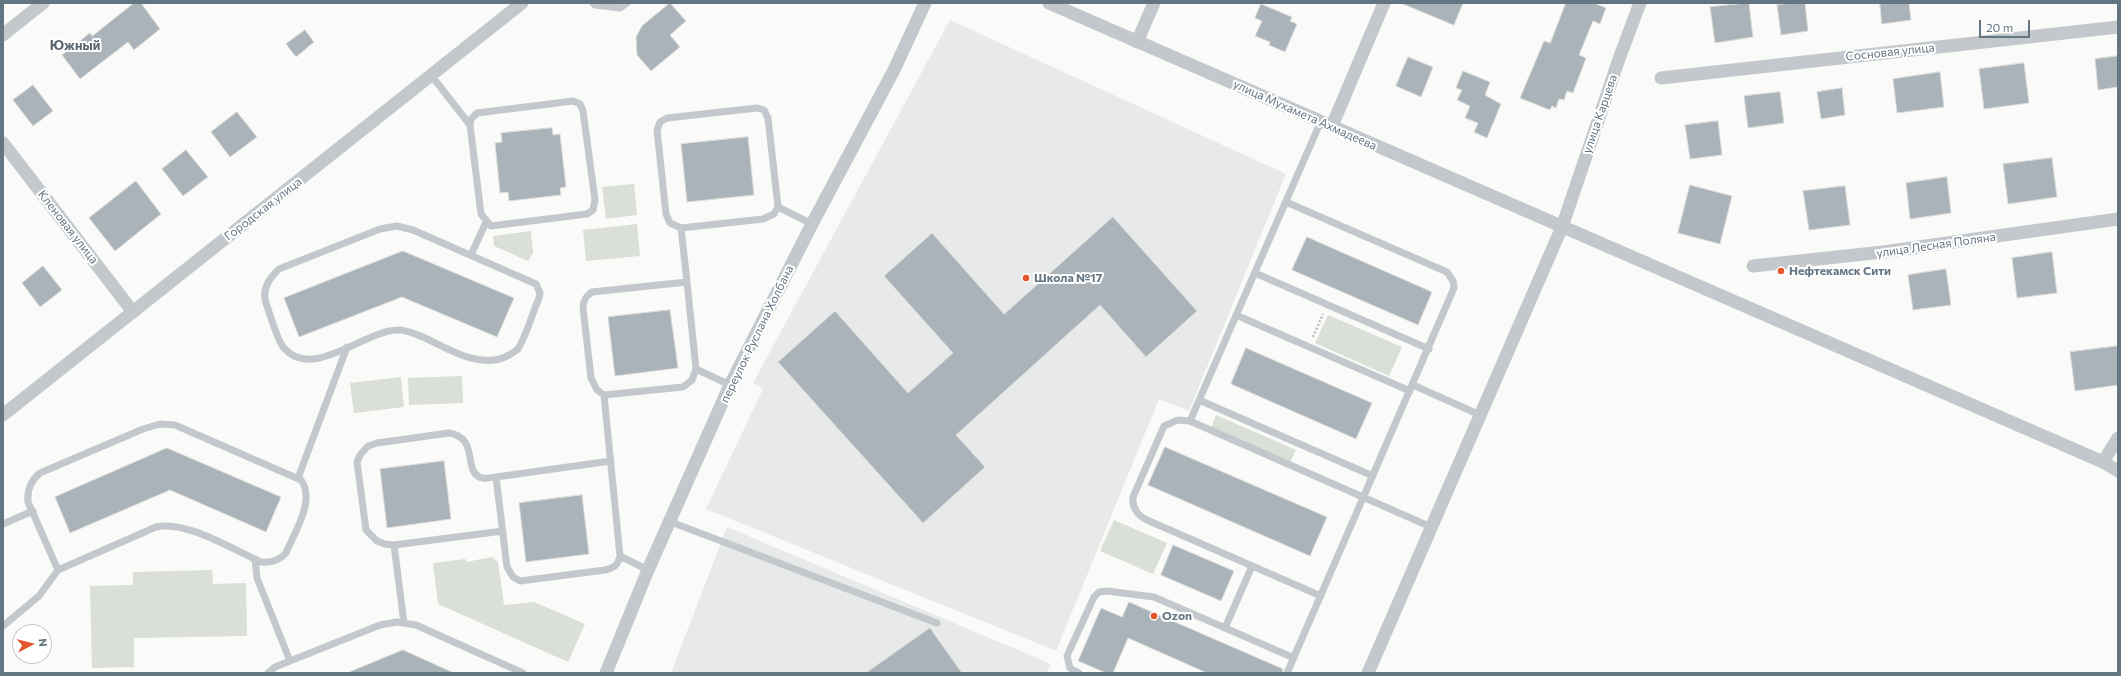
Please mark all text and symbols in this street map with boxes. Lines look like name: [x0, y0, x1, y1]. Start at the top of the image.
scale bar: [1981, 12, 2032, 38]
text: 20 m: [1986, 20, 2013, 34]
district label: Южный: [50, 38, 100, 54]
street label: Сосновая улица: [1845, 40, 1935, 64]
street label: улица Карцева: [1580, 73, 1620, 155]
street label: улица Мухамета Ахмадеева: [1231, 77, 1379, 153]
street label: Городская улица: [221, 174, 305, 244]
street label: Кленовая улица: [35, 187, 101, 267]
street label: улица Лесная Поляна: [1875, 229, 1997, 261]
street label: переулок Руслана Холбана: [717, 263, 797, 405]
place label: Нефтекамск Сити: [1789, 264, 1891, 278]
marker: Нефтекамск Сити: [1776, 266, 1786, 276]
place label: Школа №17: [1034, 271, 1102, 285]
marker: Школа №17: [1021, 273, 1031, 283]
place label: Ozon: [1162, 609, 1192, 623]
marker: Ozon: [1149, 611, 1159, 621]
north arrow: [12, 624, 52, 664]
text: N: [36, 638, 50, 647]

